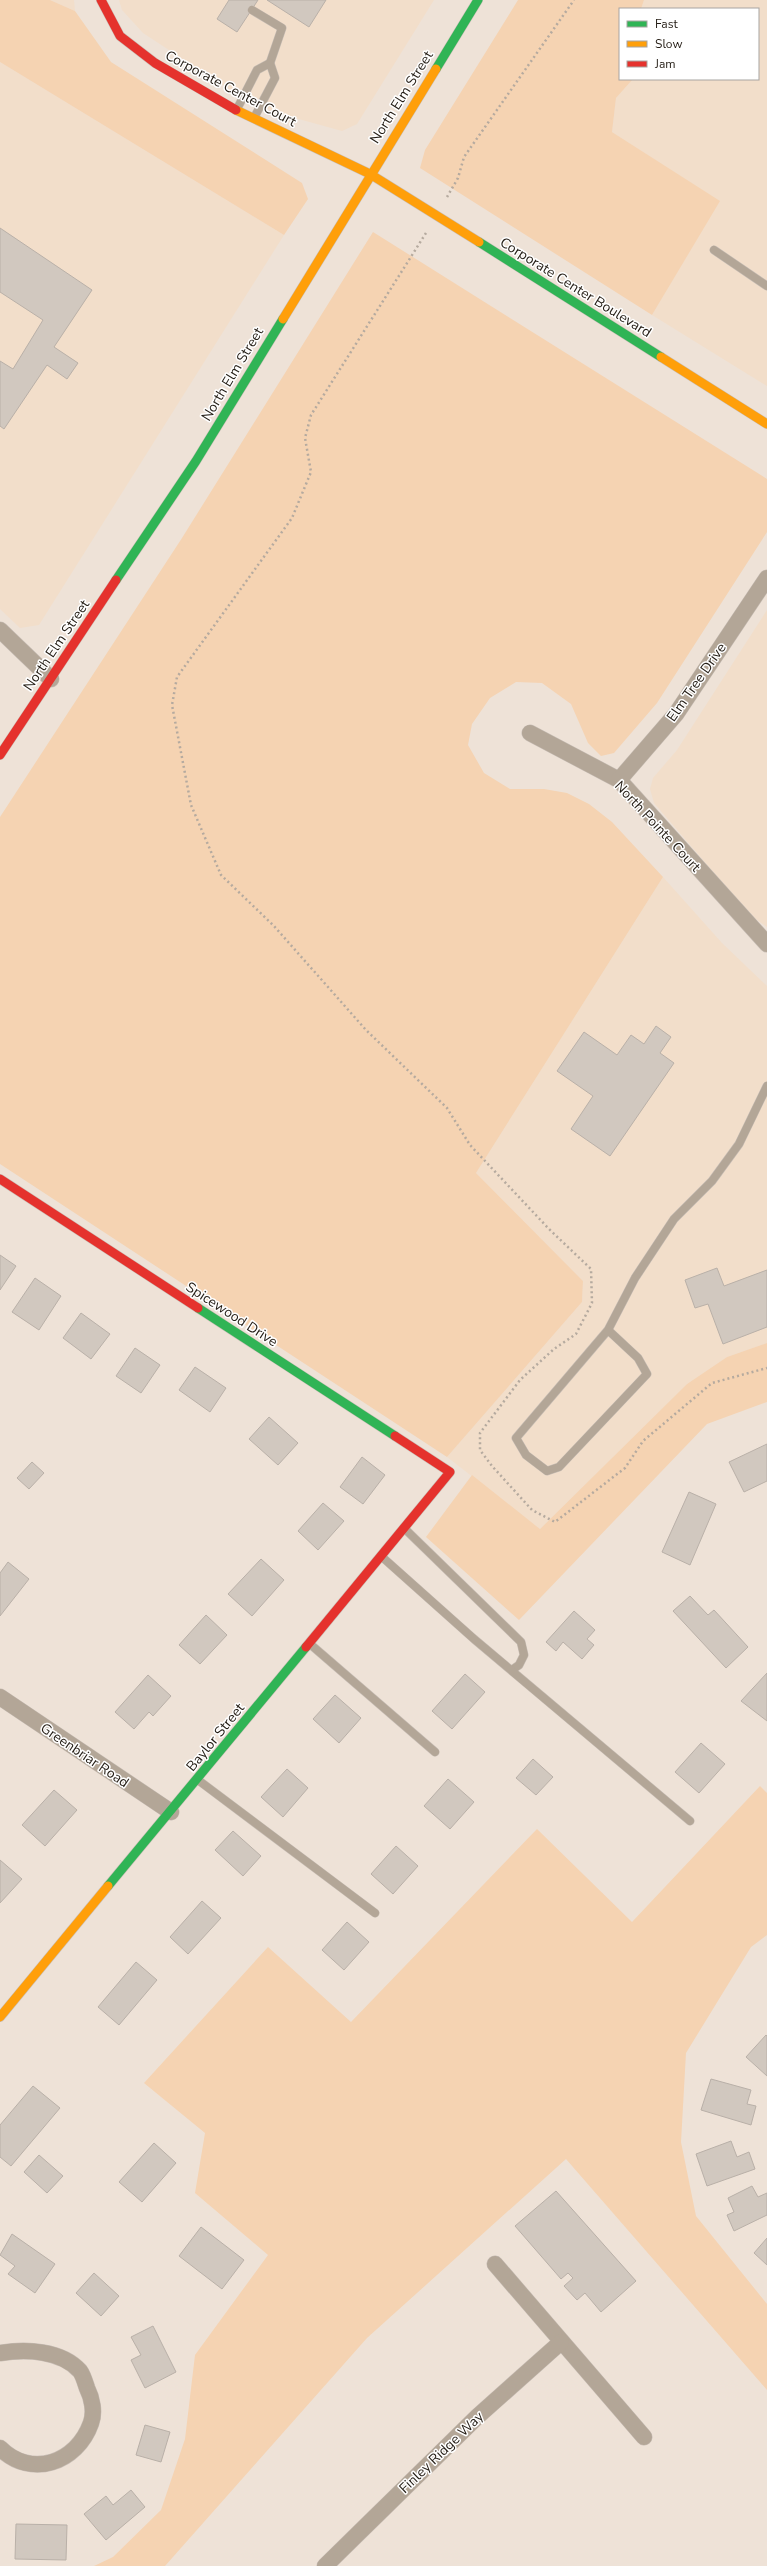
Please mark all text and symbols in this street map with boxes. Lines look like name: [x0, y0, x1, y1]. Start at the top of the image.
legend: [619, 8, 759, 80]
text: Fast: [655, 16, 678, 32]
text: Slow: [655, 36, 683, 52]
street label: Corporate Center Court: [162, 46, 300, 131]
street label: North Elm Street: [365, 47, 438, 147]
text: Jam: [654, 56, 676, 72]
street label: Corporate Center Boulevard: [496, 233, 655, 342]
street label: North Elm Street: [197, 324, 268, 425]
street label: North Elm Street: [19, 596, 94, 695]
street label: Elm Tree Drive: [662, 639, 731, 725]
street label: North Pointe Court: [610, 777, 705, 876]
street label: Spicewood Drive: [182, 1278, 281, 1351]
street label: Baylor Street: [182, 1699, 249, 1775]
street label: Greenbriar Road: [37, 1719, 133, 1792]
street label: Finley Ridge Way: [395, 2407, 488, 2497]

